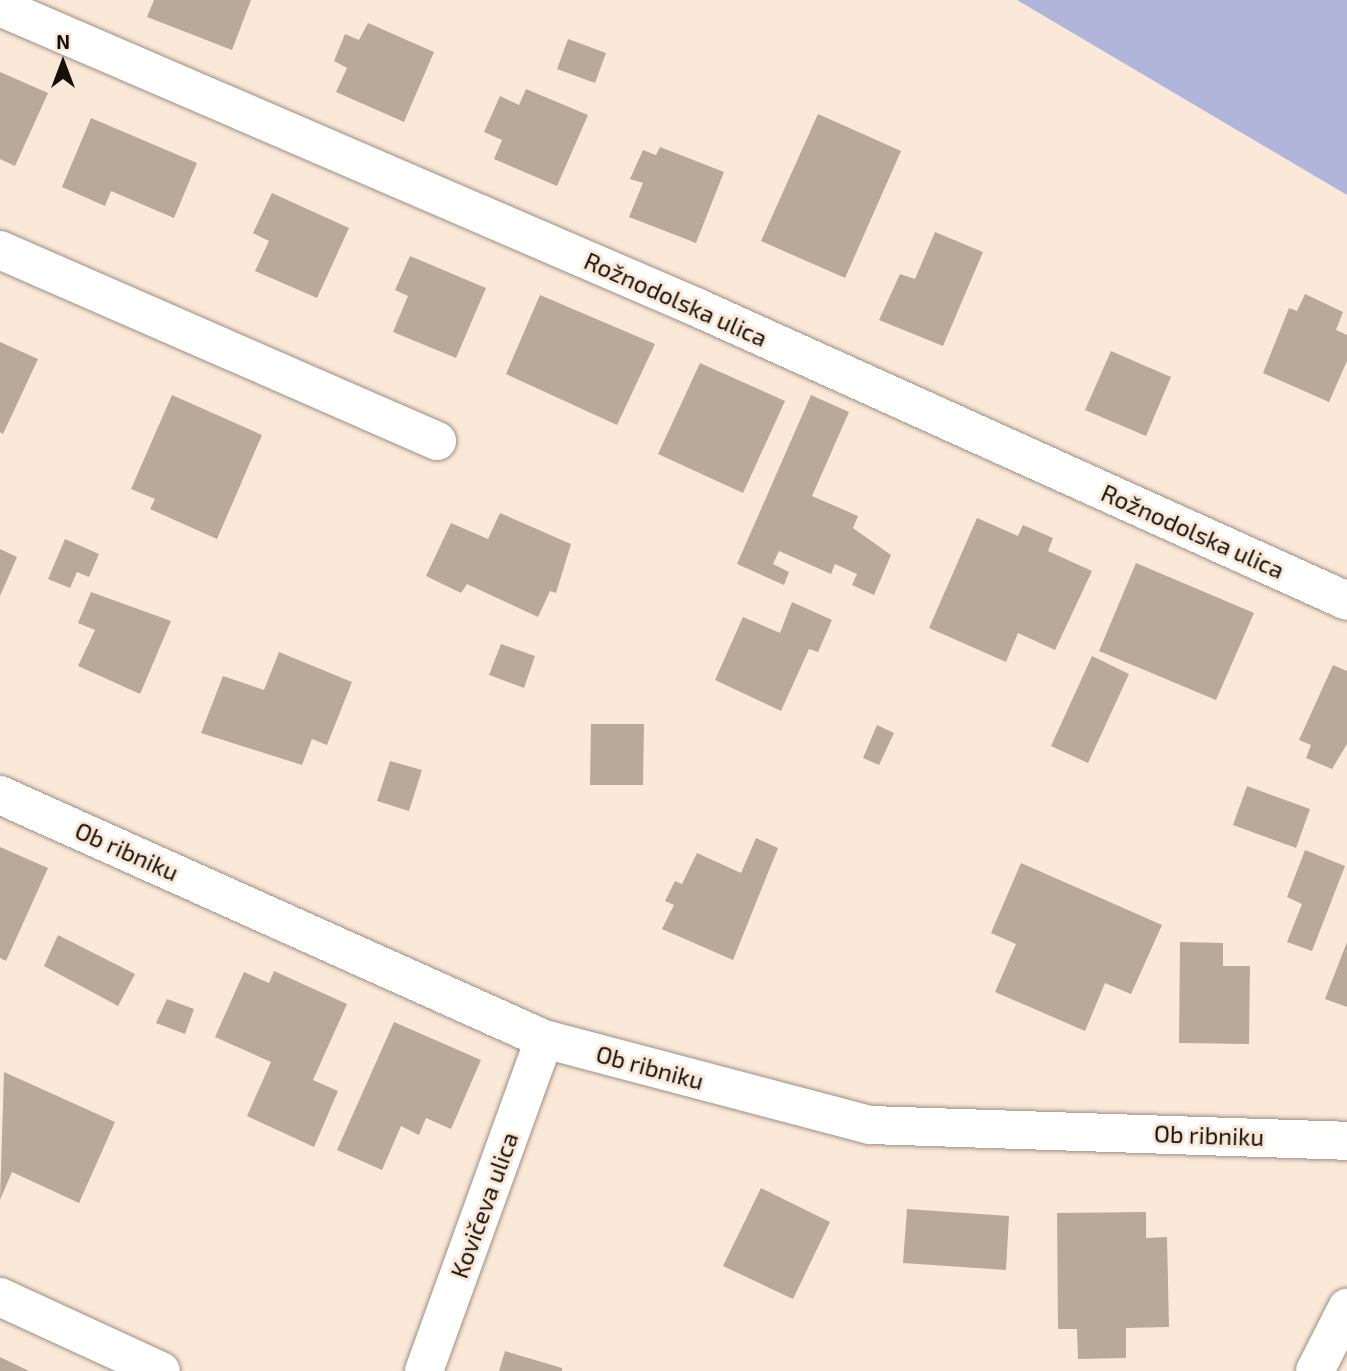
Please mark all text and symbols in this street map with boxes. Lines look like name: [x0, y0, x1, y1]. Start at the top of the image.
north arrow: [28, 28, 98, 98]
text: N: [56, 30, 70, 53]
street label: Rožnodolska ulica: [580, 246, 772, 352]
street label: Rožnodolska ulica: [1097, 478, 1289, 584]
street label: Ob ribniku: [71, 815, 183, 887]
street label: Ob ribniku: [593, 1039, 707, 1095]
street label: Ob ribniku: [1153, 1119, 1265, 1151]
street label: Kovičeva ulica: [444, 1128, 524, 1282]

